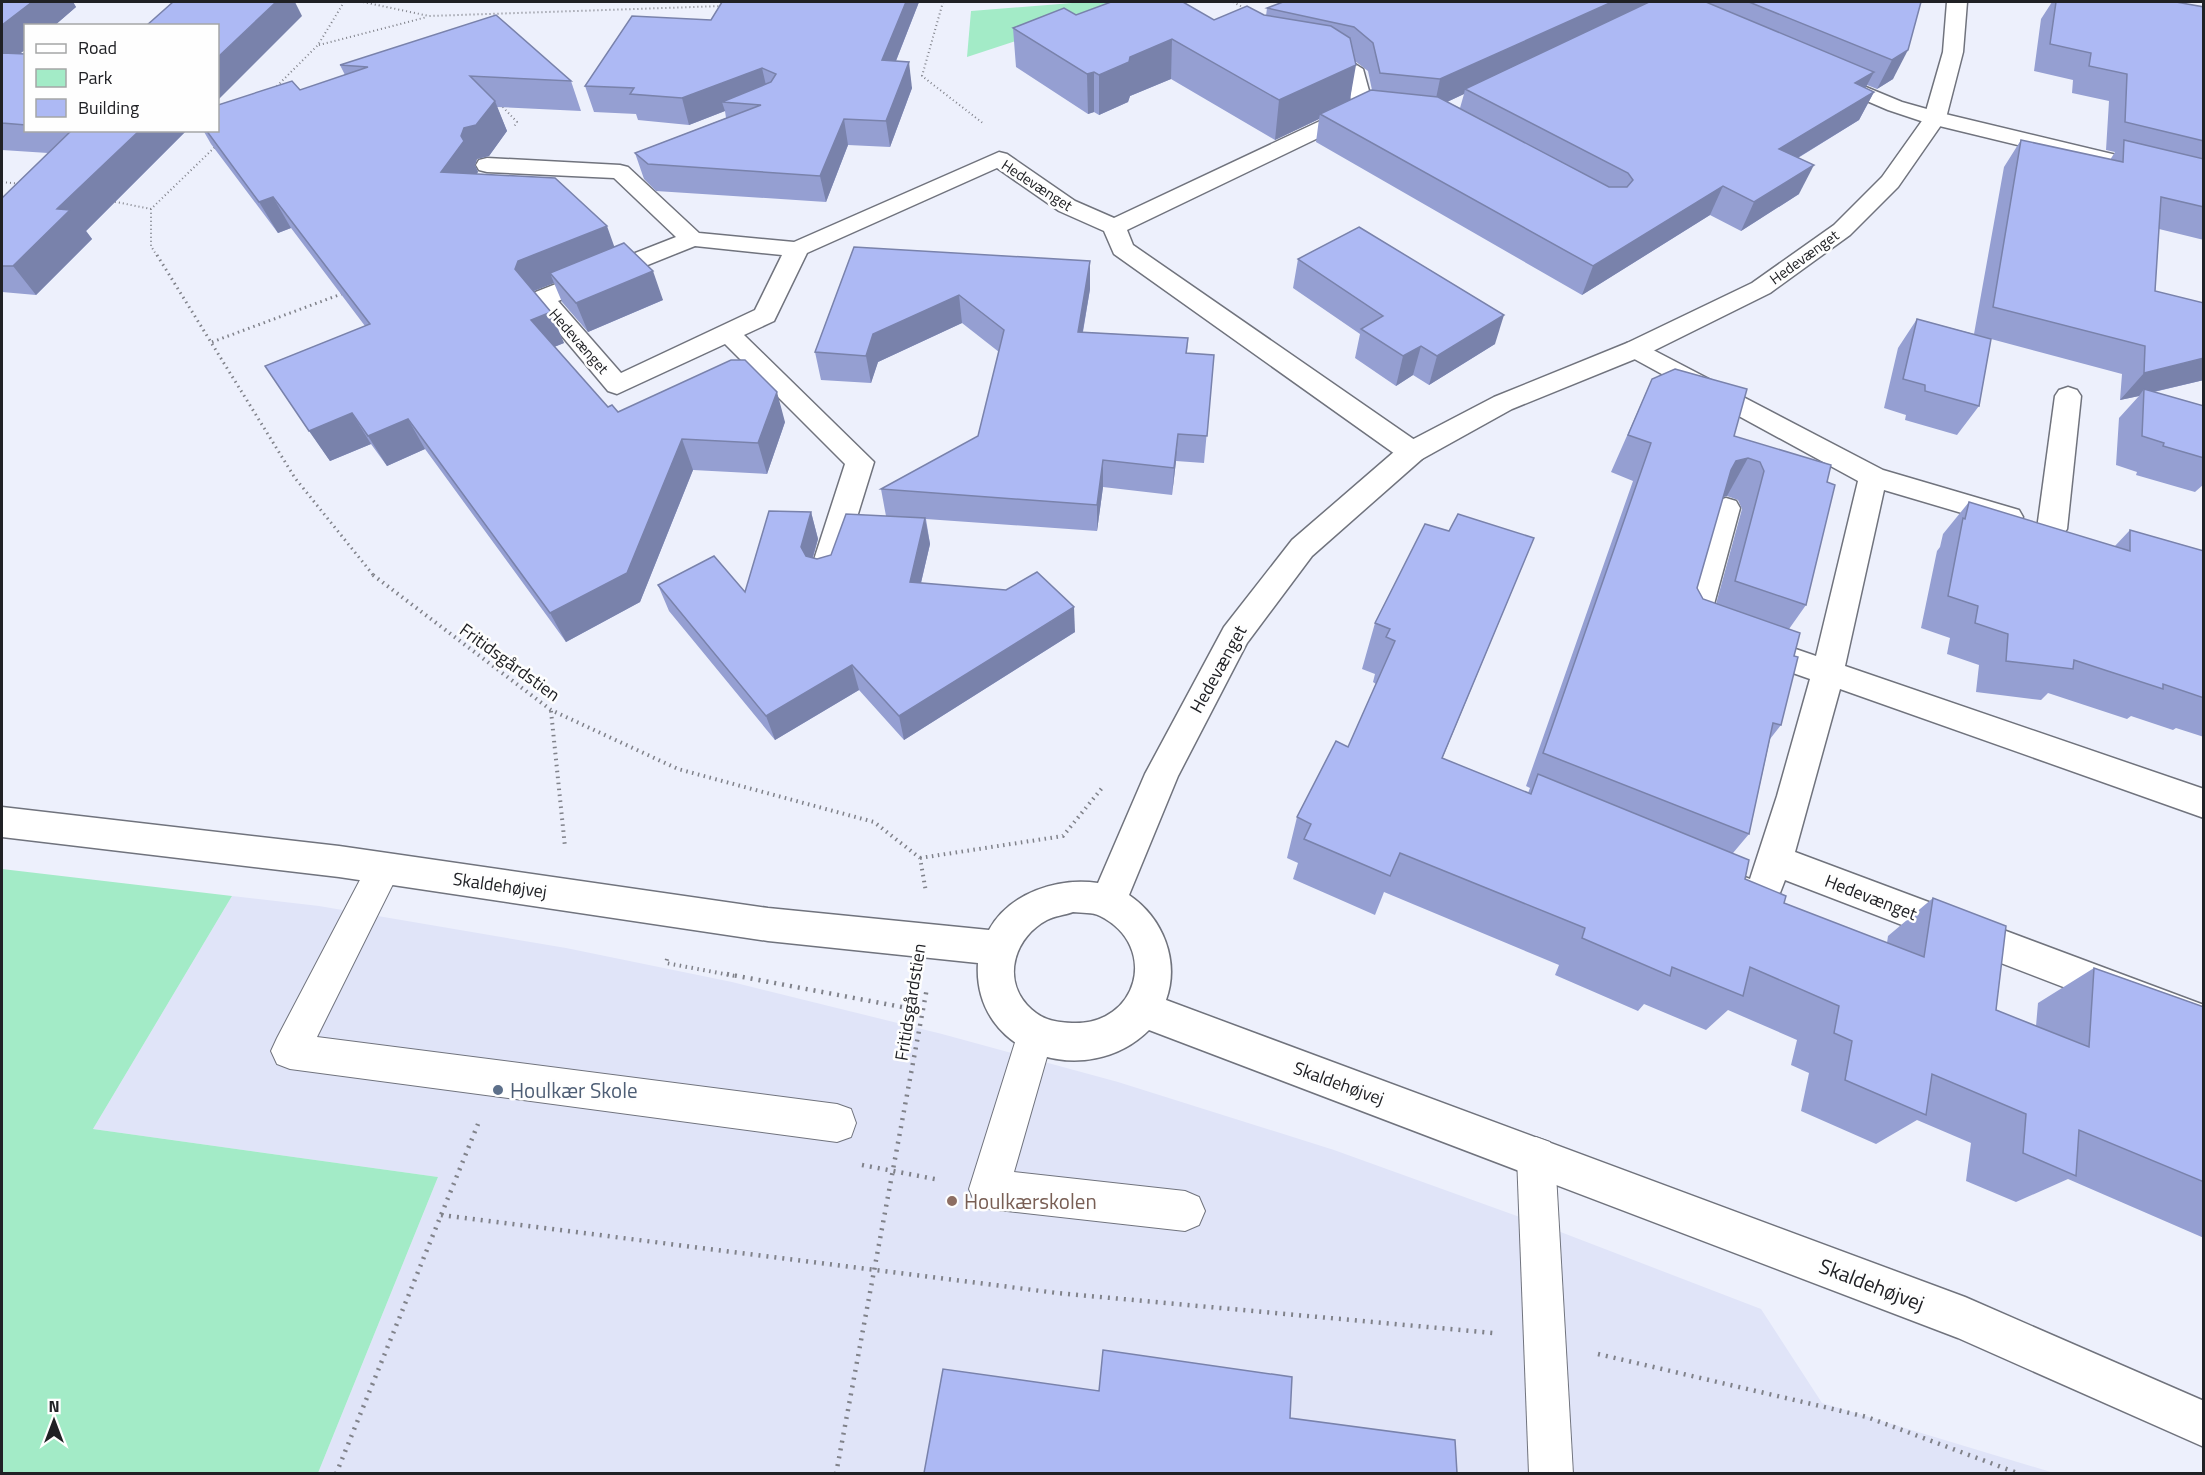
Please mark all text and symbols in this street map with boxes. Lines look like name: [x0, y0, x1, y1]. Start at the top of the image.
legend: [24, 24, 219, 132]
text: Road: [78, 34, 117, 61]
text: Park: [78, 64, 113, 91]
text: Building: [78, 94, 139, 121]
street label: Hedevænget: [997, 153, 1078, 217]
street label: Hedevænget: [1765, 224, 1844, 290]
street label: Hedevænget: [544, 303, 615, 380]
street label: Fritidsgårdstien: [454, 616, 566, 708]
street label: Hedevænget: [1183, 620, 1254, 718]
street label: Skaldehøjvej: [451, 865, 549, 905]
street label: Hedevænget: [1821, 867, 1922, 927]
street label: Fritidsgårdstien: [887, 941, 933, 1063]
street label: Skaldehøjvej: [1290, 1054, 1388, 1112]
place label: Houlkær Skole: [510, 1074, 638, 1106]
marker: Houlkær Skole: [491, 1083, 505, 1097]
place label: Houlkærskolen: [964, 1185, 1097, 1217]
marker: Houlkærskolen: [945, 1194, 959, 1208]
street label: Skaldehøjvej: [1815, 1249, 1929, 1319]
north arrow: [24, 1391, 84, 1451]
text: N: [48, 1394, 60, 1418]

